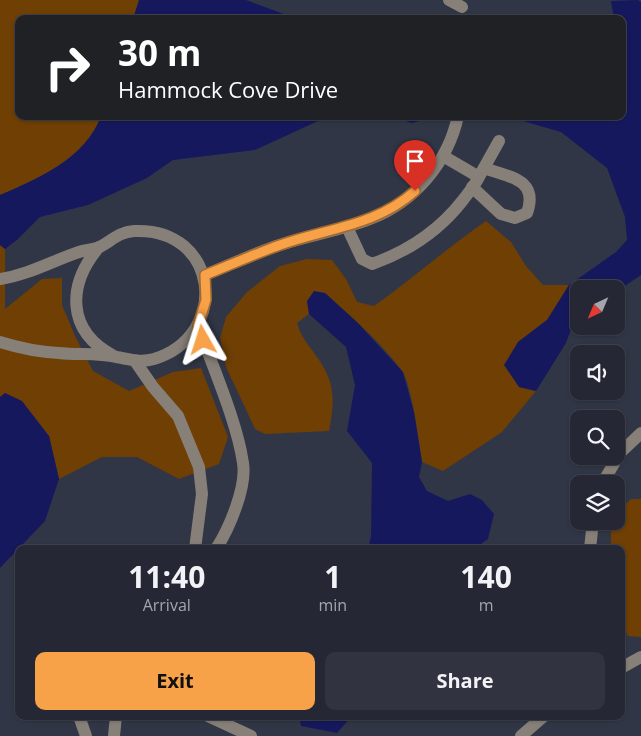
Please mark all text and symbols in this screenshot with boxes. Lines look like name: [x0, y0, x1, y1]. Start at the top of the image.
text: 30 m: [118, 29, 201, 76]
icon: right: [35, 35, 100, 100]
text: Hammock Cove Drive: [118, 74, 338, 104]
pin: [394, 140, 436, 191]
icon: arrive: [401, 147, 429, 175]
north arrow: [570, 280, 625, 335]
map controls: [570, 280, 625, 530]
position arrow: [176, 313, 228, 365]
button: sound: [570, 345, 625, 400]
button: search: [570, 410, 625, 465]
button: layers: [570, 475, 625, 530]
text: 11:40: [128, 556, 205, 597]
text: 1: [324, 556, 341, 597]
text: 140: [460, 556, 512, 597]
text: Arrival: [143, 594, 191, 616]
text: min: [319, 594, 347, 616]
text: m: [479, 594, 494, 616]
button: Exit: [35, 652, 315, 710]
button: Share: [325, 652, 605, 710]

